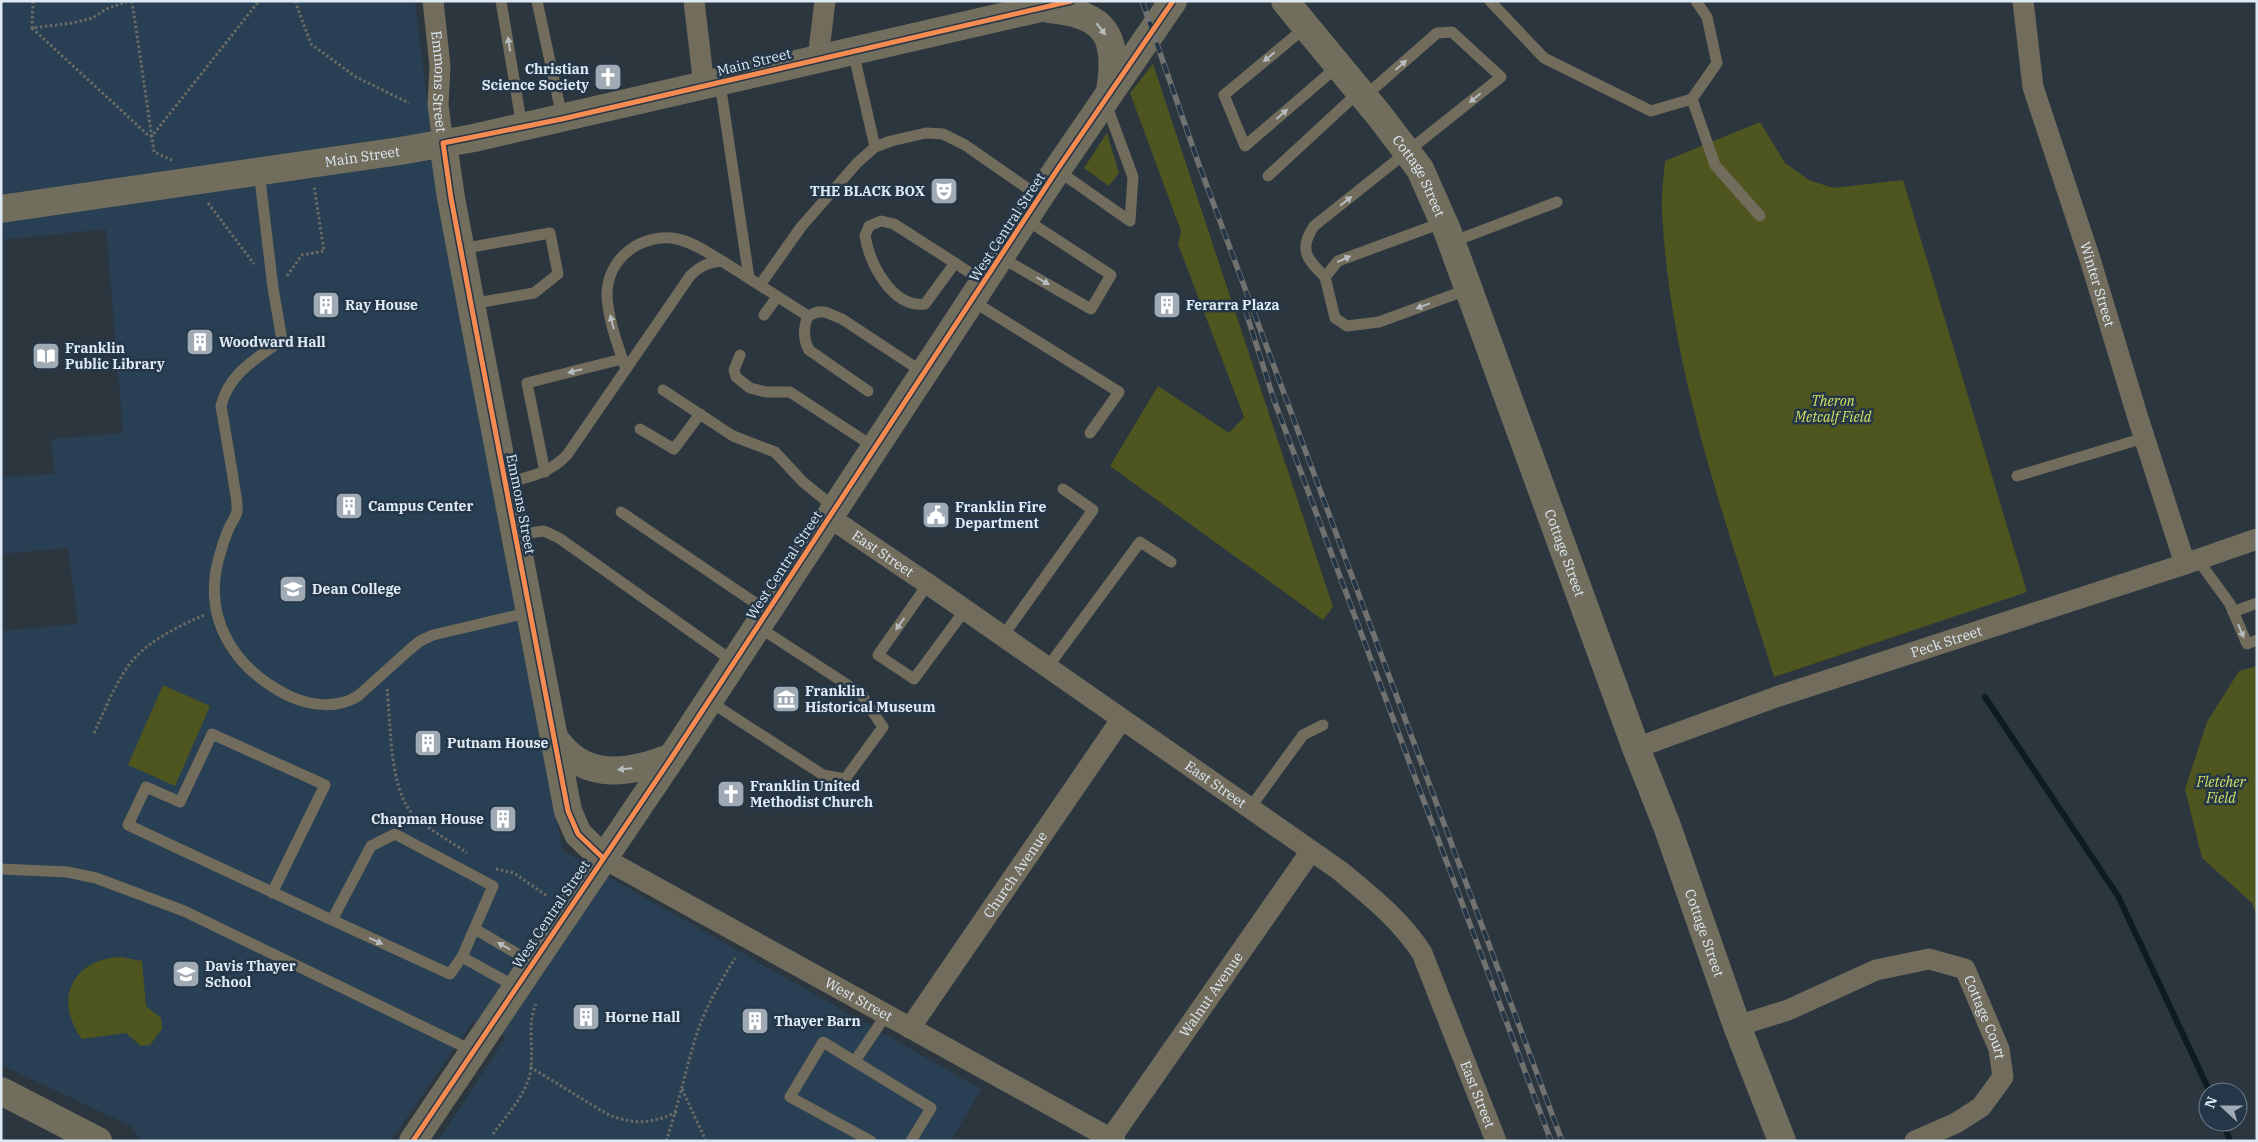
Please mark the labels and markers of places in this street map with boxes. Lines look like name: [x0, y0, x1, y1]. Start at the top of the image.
place label: Christian Science Society: [482, 60, 589, 94]
church icon: Christian Science Society: [593, 62, 623, 92]
theatre icon: THE BLACK BOX: [929, 176, 959, 206]
place label: THE BLACK BOX: [810, 182, 925, 200]
building icon: Ray House: [311, 290, 341, 320]
building icon: Ferarra Plaza: [1152, 290, 1182, 320]
place label: Ray House: [345, 296, 418, 314]
place label: Ferarra Plaza: [1186, 296, 1279, 314]
building icon: Woodward Hall: [185, 327, 215, 357]
place label: Woodward Hall: [219, 333, 326, 351]
place label: Franklin Public Library: [65, 339, 165, 373]
library icon: Franklin Public Library: [31, 341, 61, 371]
building icon: Campus Center: [334, 491, 364, 521]
place label: Campus Center: [368, 497, 474, 515]
place label: Franklin Fire Department: [955, 498, 1046, 532]
public building icon: Franklin Fire Department: [921, 500, 951, 530]
school or university icon: Dean College: [278, 574, 308, 604]
place label: Dean College: [312, 580, 401, 598]
place label: Franklin Historical Museum: [805, 682, 936, 716]
museum icon: Franklin Historical Museum: [771, 684, 801, 714]
building icon: Putnam House: [413, 728, 443, 758]
place label: Putnam House: [447, 734, 549, 752]
place label: Franklin United Methodist Church: [750, 777, 873, 811]
church icon: Franklin United Methodist Church: [716, 779, 746, 809]
building icon: Chapman House: [488, 804, 518, 834]
place label: Chapman House: [371, 810, 484, 828]
place label: Davis Thayer School: [205, 957, 296, 991]
school or university icon: Davis Thayer School: [171, 959, 201, 989]
building icon: Horne Hall: [571, 1002, 601, 1032]
building icon: Thayer Barn: [740, 1006, 770, 1036]
place label: Horne Hall: [605, 1008, 681, 1026]
place label: Thayer Barn: [774, 1012, 861, 1030]

